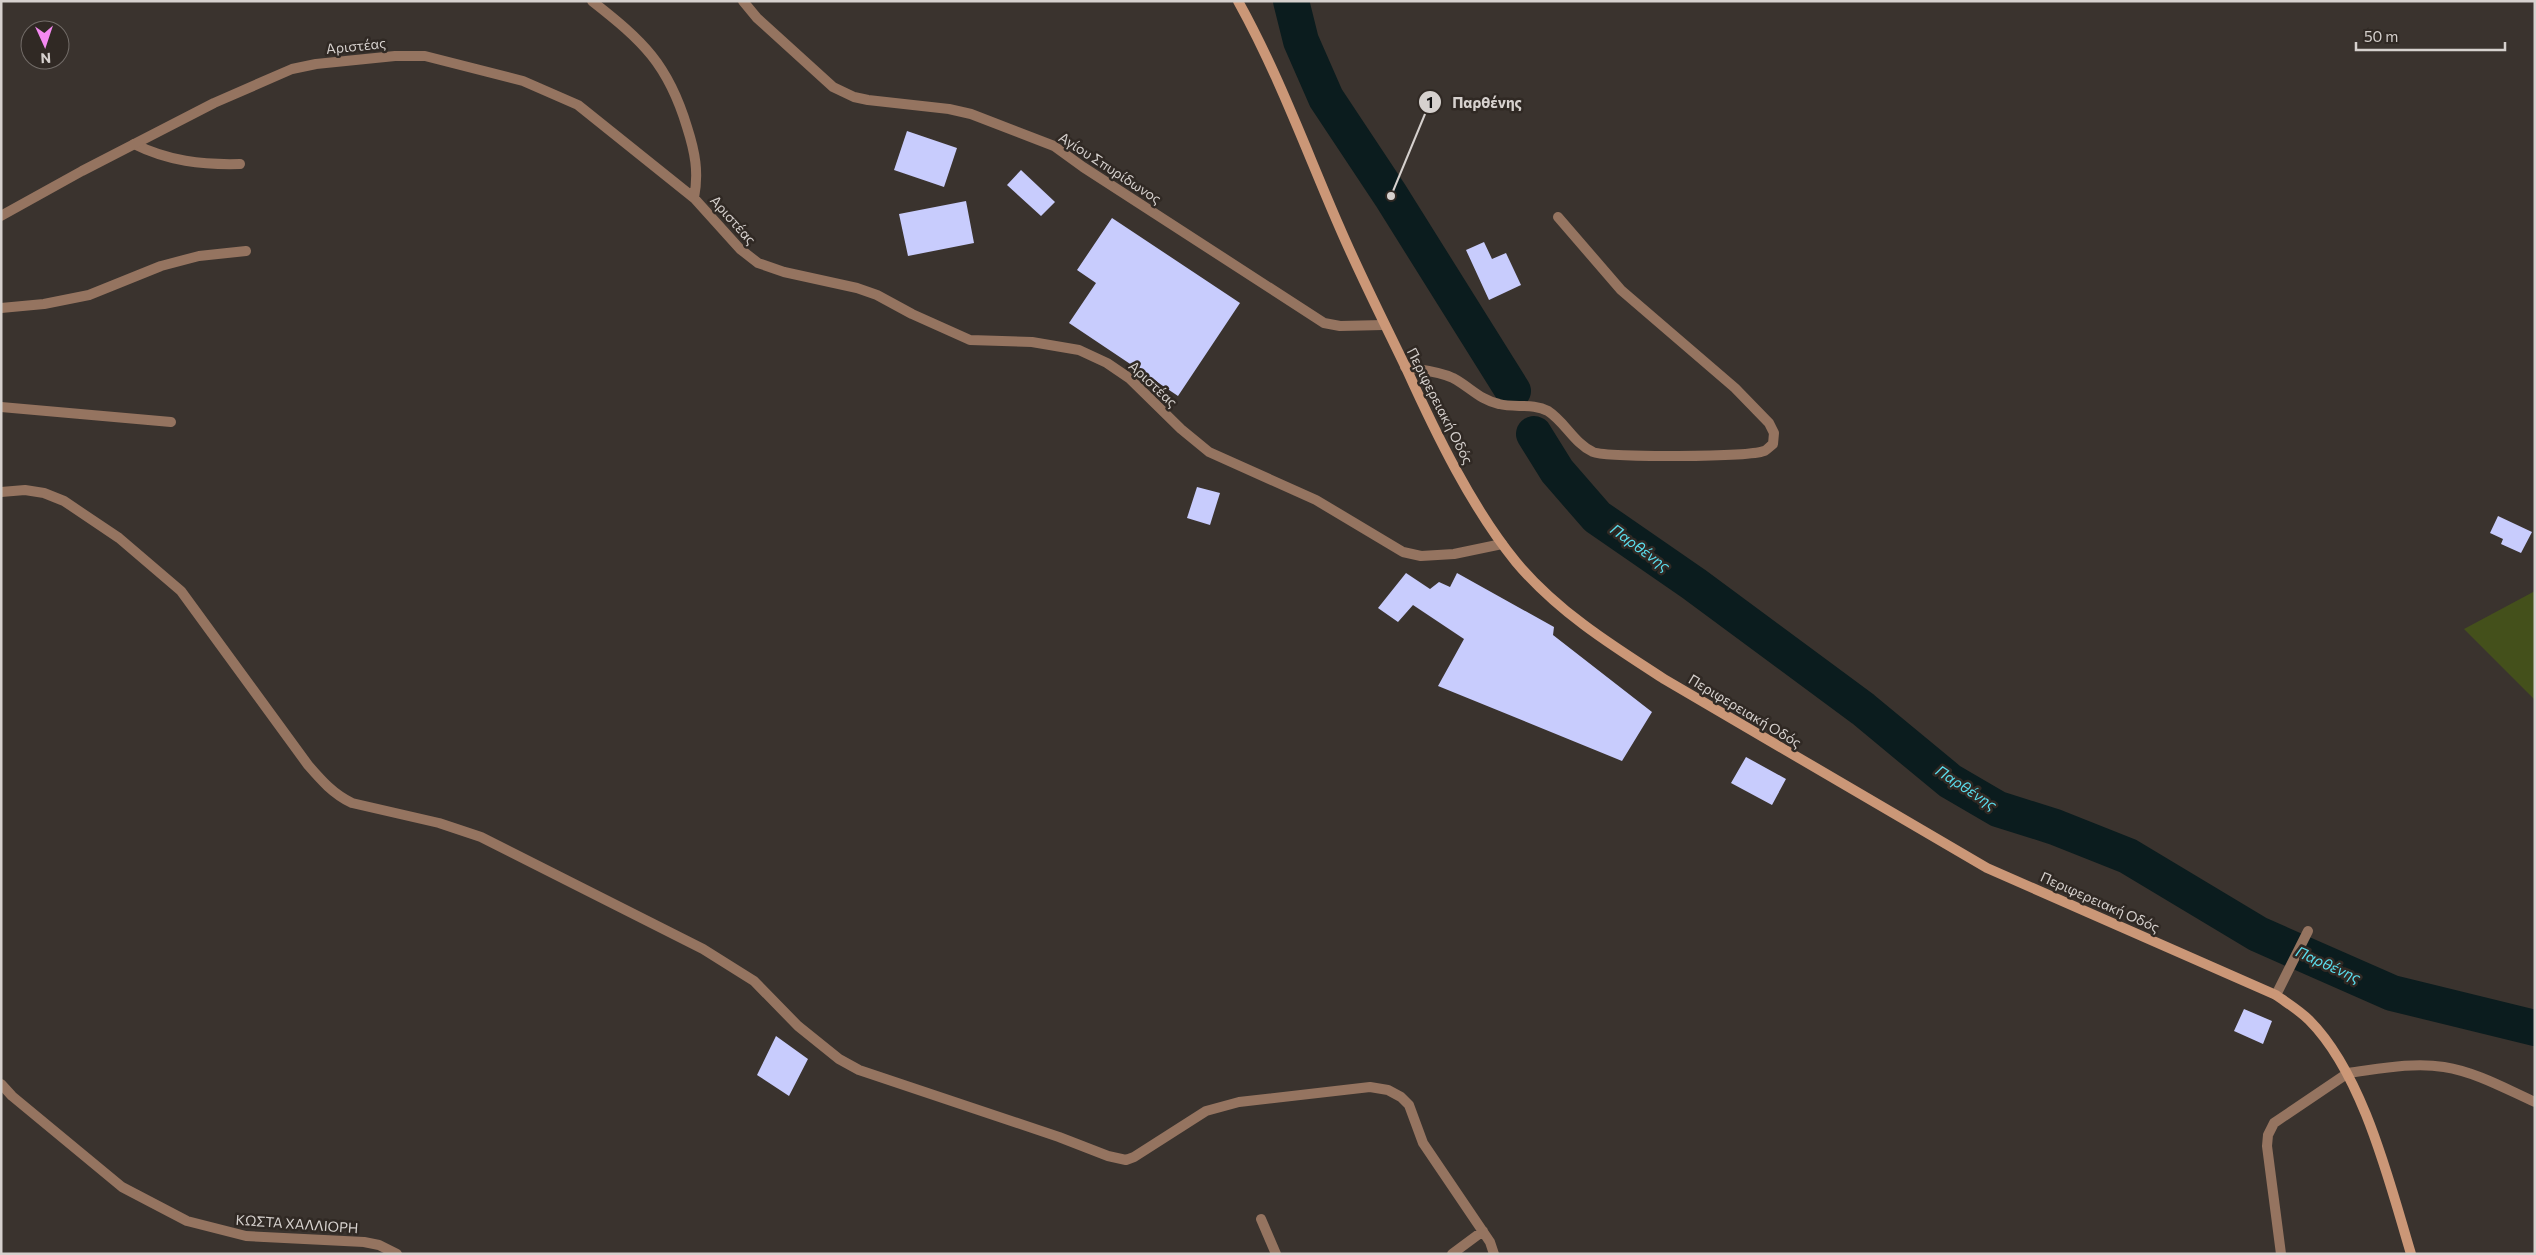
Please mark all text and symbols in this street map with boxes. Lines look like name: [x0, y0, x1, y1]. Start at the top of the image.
north arrow: [20, 20, 70, 70]
scale bar: [2356, 20, 2505, 52]
text: 50 m: [2364, 27, 2398, 45]
street label: Αριστέας: [325, 34, 387, 57]
text: N: [40, 50, 51, 67]
callout: Παρθένης: [1418, 87, 1532, 117]
text: 1: [1427, 93, 1433, 111]
text: Παρθένης: [1452, 93, 1522, 111]
street label: Αγίου Σπυρίδωνος: [1056, 128, 1165, 207]
street label: Αριστέας: [707, 192, 760, 248]
street label: Περιφερειακή Οδός: [1404, 345, 1477, 467]
street label: Αριστέας: [1126, 357, 1181, 410]
water label: Παρθένης: [1607, 520, 1674, 575]
street label: Περιφερειακή Οδός: [1686, 670, 1805, 751]
water label: Παρθένης: [1933, 761, 2001, 814]
street label: Περιφερειακή Οδός: [2038, 868, 2162, 935]
water label: Παρθένης: [2293, 942, 2364, 987]
street label: ΚΩΣΤΑ ΧΑΛΛΙΟΡΗ: [235, 1211, 359, 1236]

